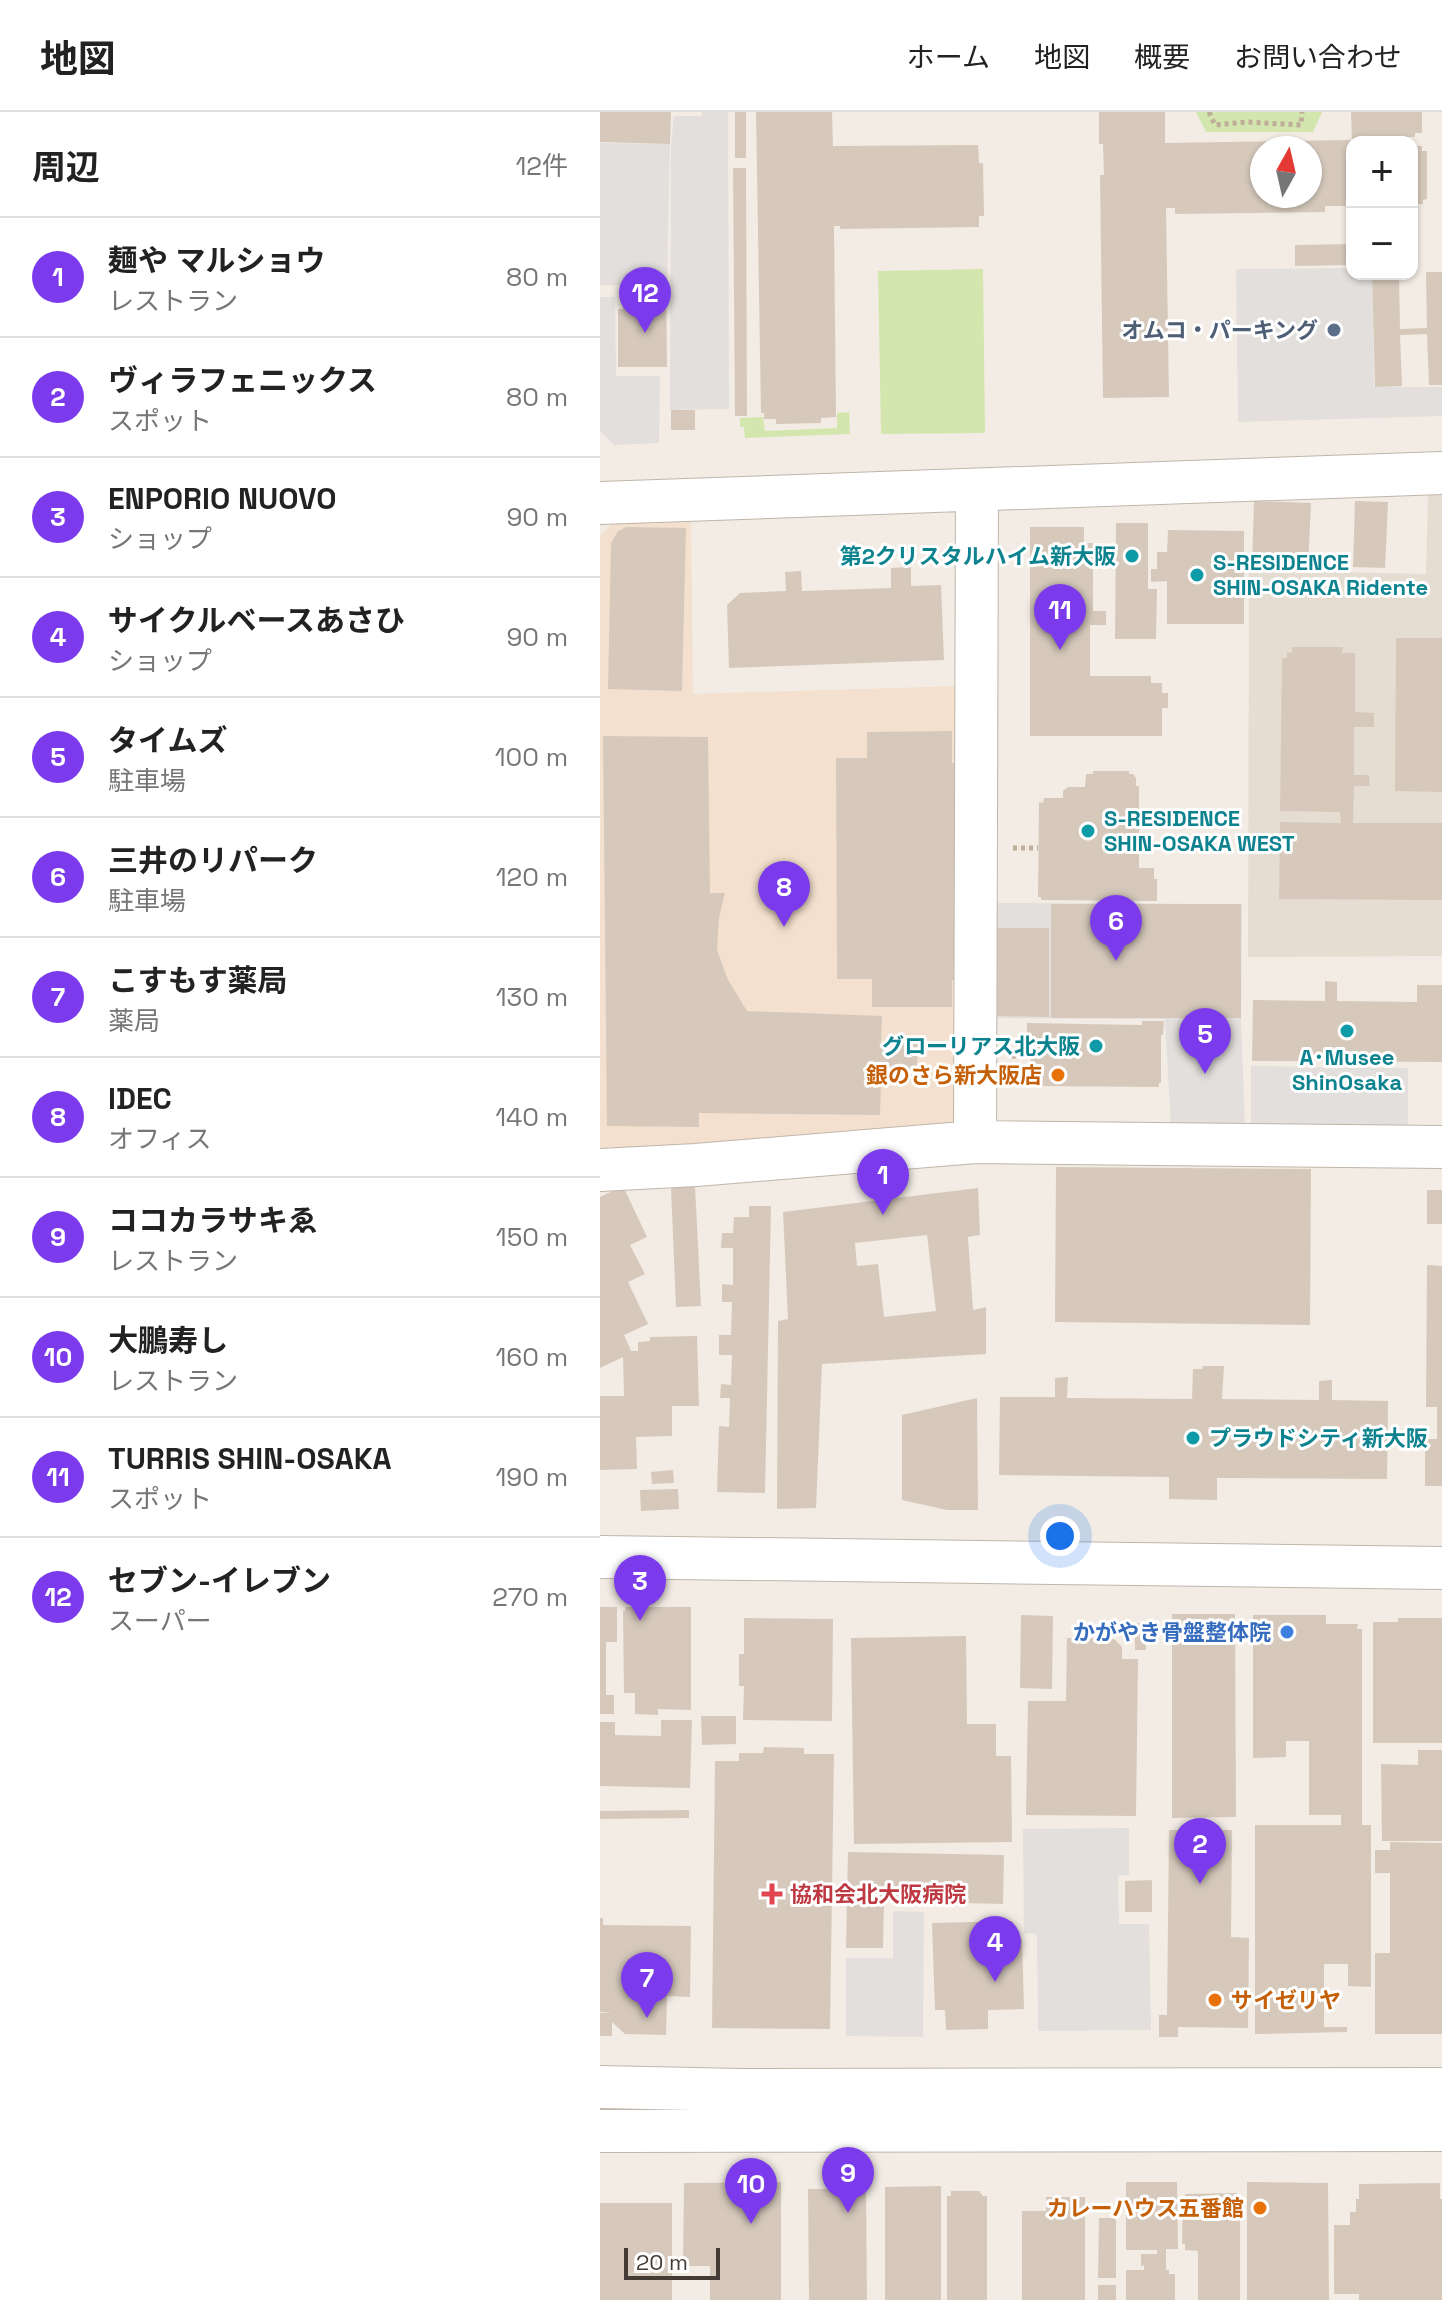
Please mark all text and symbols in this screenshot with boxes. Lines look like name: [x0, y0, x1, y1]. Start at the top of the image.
text: 地図: [40, 35, 116, 83]
text: ホーム: [907, 39, 990, 75]
text: 地図: [1034, 39, 1090, 75]
text: 概要: [1134, 39, 1190, 75]
text: お問い合わせ: [1234, 39, 1402, 75]
north arrow: [1250, 136, 1322, 208]
map controls: [1346, 136, 1418, 280]
button: +: [1346, 136, 1418, 208]
text: 周辺: [32, 146, 100, 189]
text: 12件: [515, 149, 568, 183]
button: −: [1346, 208, 1418, 280]
text: 麺や マルショウ: [108, 241, 326, 280]
text: 1: [52, 260, 64, 294]
text: 80 m: [506, 260, 568, 294]
pin: 12: [619, 267, 671, 333]
text: レストラン: [108, 284, 238, 318]
place label: オムコ・パーキング: [1121, 316, 1318, 344]
marker: オムコ・パーキング: [1325, 321, 1343, 339]
text: ヴィラフェニックス: [108, 361, 377, 400]
text: 2: [50, 380, 66, 414]
text: 80 m: [506, 380, 568, 414]
text: スポット: [108, 404, 212, 438]
text: ENPORIO NUOVO: [108, 479, 336, 518]
text: 3: [50, 500, 66, 534]
text: 90 m: [506, 500, 568, 534]
text: ショップ: [108, 522, 212, 556]
place label: 第2クリスタルハイム新大阪: [840, 542, 1116, 570]
marker: 第2クリスタルハイム新大阪: [1123, 547, 1141, 565]
place label: S-RESIDENCE SHIN-OSAKA Ridente: [1213, 548, 1428, 601]
marker: S-RESIDENCE SHIN-OSAKA Ridente: [1188, 566, 1206, 584]
pin: 11: [1034, 584, 1086, 650]
text: サイクルベースあさひ: [108, 601, 405, 640]
text: 4: [50, 620, 66, 654]
text: 90 m: [506, 620, 568, 654]
text: ショップ: [108, 644, 212, 678]
text: タイムズ: [108, 721, 227, 760]
text: 5: [50, 740, 66, 774]
text: 100 m: [495, 740, 568, 774]
text: 駐車場: [108, 764, 186, 798]
place label: S-RESIDENCE SHIN-OSAKA WEST: [1104, 804, 1295, 857]
marker: S-RESIDENCE SHIN-OSAKA WEST: [1079, 822, 1097, 840]
text: 三井のリパーク: [108, 841, 318, 880]
text: 6: [50, 860, 66, 894]
text: 120 m: [496, 860, 568, 894]
pin: 8: [758, 861, 810, 927]
text: 駐車場: [108, 884, 186, 918]
pin: 6: [1090, 895, 1142, 961]
text: こすもす薬局: [108, 961, 287, 1000]
text: 7: [51, 980, 65, 1014]
text: 130 m: [496, 980, 568, 1014]
text: 薬局: [108, 1004, 160, 1038]
pin: 5: [1179, 1008, 1231, 1074]
marker: A･Musee ShinOsaka: [1338, 1022, 1356, 1040]
place label: グローリアス北大阪: [882, 1032, 1080, 1060]
marker: グローリアス北大阪: [1087, 1037, 1105, 1055]
place label: A･Musee ShinOsaka: [1292, 1043, 1402, 1096]
place label: 銀のさら新大阪店: [866, 1061, 1042, 1089]
marker: 銀のさら新大阪店: [1049, 1066, 1067, 1084]
text: IDEC: [108, 1079, 172, 1118]
text: 8: [50, 1100, 66, 1134]
text: 140 m: [495, 1100, 568, 1134]
text: オフィス: [108, 1122, 211, 1156]
pin: 1: [857, 1149, 909, 1215]
text: ココカラサキゑ: [108, 1201, 318, 1240]
text: 9: [50, 1220, 66, 1254]
text: 150 m: [496, 1220, 568, 1254]
text: レストラン: [108, 1244, 238, 1278]
text: 大鵬寿し: [108, 1321, 228, 1360]
text: 10: [44, 1340, 72, 1374]
text: 160 m: [496, 1340, 568, 1374]
text: レストラン: [108, 1364, 238, 1398]
place label: プラウドシティ新大阪: [1209, 1424, 1428, 1452]
marker: プラウドシティ新大阪: [1184, 1429, 1202, 1447]
text: TURRIS SHIN-OSAKA: [108, 1439, 392, 1478]
text: 11: [46, 1460, 70, 1494]
text: 190 m: [496, 1460, 568, 1494]
text: スポット: [108, 1482, 212, 1516]
your location: [1040, 1516, 1080, 1556]
pin: 3: [614, 1555, 666, 1621]
text: セブン-イレブン: [108, 1561, 331, 1600]
text: 12: [44, 1580, 72, 1614]
text: 270 m: [492, 1580, 568, 1614]
text: スーパー: [108, 1604, 212, 1638]
place label: かがやき骨盤整体院: [1073, 1618, 1271, 1646]
marker: かがやき骨盤整体院: [1278, 1623, 1296, 1641]
pin: 2: [1174, 1818, 1226, 1884]
place label: 協和会北大阪病院: [790, 1880, 966, 1908]
marker: 協和会北大阪病院: [761, 1883, 783, 1905]
pin: 4: [969, 1916, 1021, 1982]
pin: 7: [621, 1952, 673, 2018]
place label: サイゼリヤ: [1231, 1986, 1341, 2014]
marker: サイゼリヤ: [1206, 1991, 1224, 2009]
pin: 9: [822, 2147, 874, 2213]
pin: 10: [725, 2158, 777, 2224]
place label: カレーハウス五番館: [1046, 2194, 1244, 2222]
marker: カレーハウス五番館: [1251, 2199, 1269, 2217]
scale bar: [624, 2244, 720, 2280]
text: 20 m: [636, 2248, 688, 2276]

